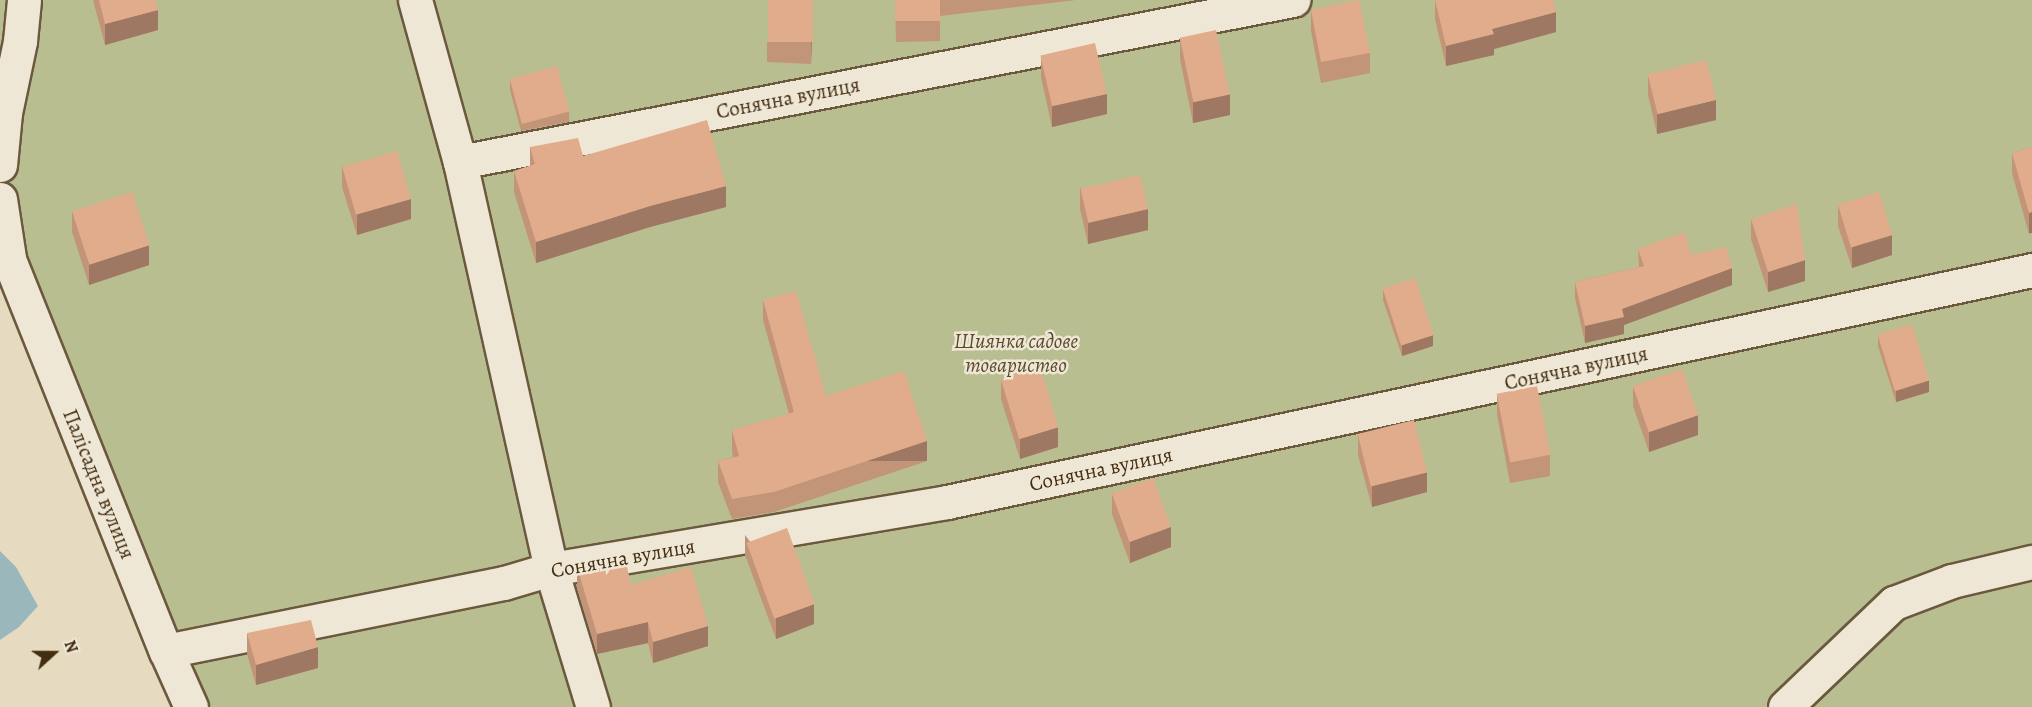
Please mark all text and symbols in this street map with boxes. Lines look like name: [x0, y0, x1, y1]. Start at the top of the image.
street label: Сонячна вулиця: [714, 72, 862, 124]
park label: Шиянка садове товариство: [954, 328, 1078, 378]
street label: Сонячна вулиця: [1502, 341, 1650, 395]
street label: Палісадна вулиця: [57, 405, 141, 563]
street label: Сонячна вулиця: [1027, 442, 1175, 496]
street label: Сонячна вулиця: [549, 533, 697, 583]
north arrow: [24, 623, 84, 683]
text: N: [58, 637, 83, 656]

